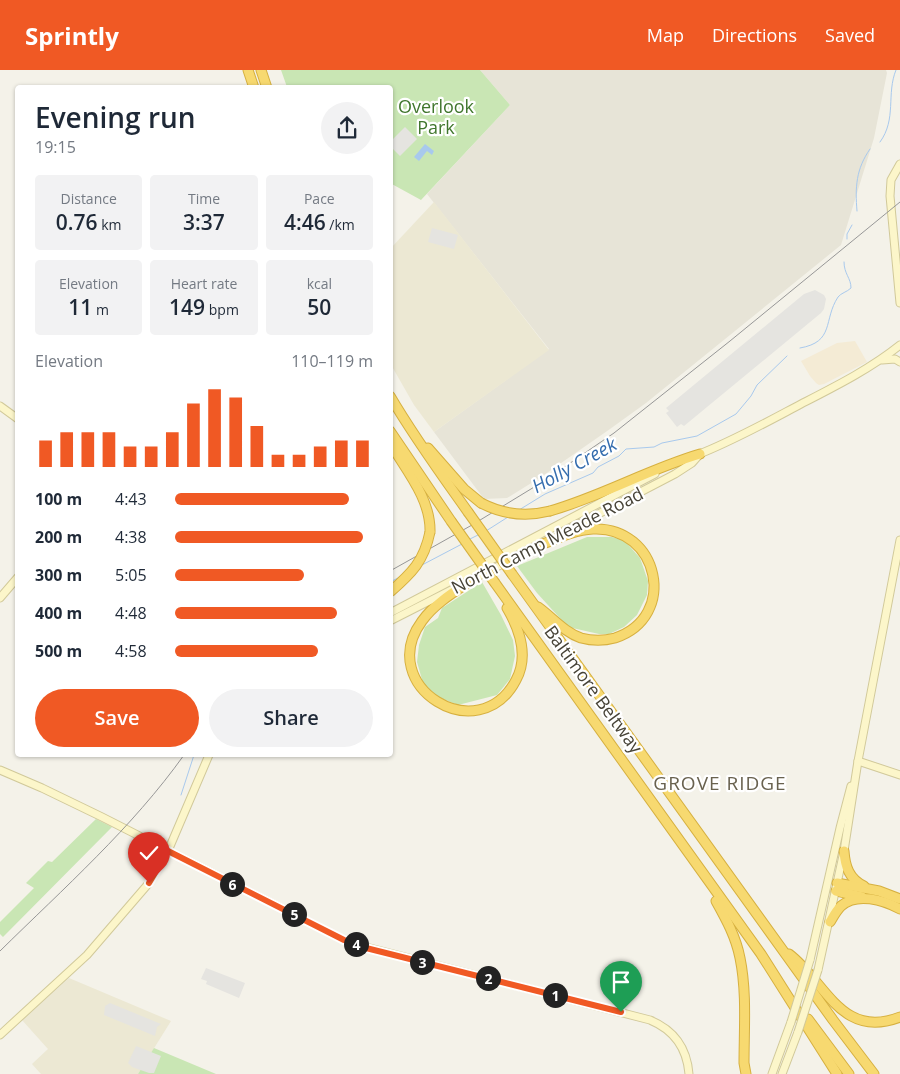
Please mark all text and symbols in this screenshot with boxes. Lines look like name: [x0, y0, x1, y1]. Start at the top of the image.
text: Sprintly: [25, 19, 119, 52]
text: Map: [647, 23, 684, 47]
text: Directions: [712, 23, 797, 47]
text: Saved: [825, 23, 875, 47]
park label: Overlook Park: [398, 94, 475, 139]
text: Evening run: [35, 98, 196, 136]
button: share: [321, 102, 373, 154]
text: 19:15: [35, 136, 76, 158]
text: Distance: [61, 189, 117, 208]
text: Time: [188, 189, 220, 208]
text: Pace: [304, 189, 335, 208]
text: 0.76: [56, 208, 98, 236]
text: 3:37: [183, 208, 225, 236]
text: 4:46: [284, 208, 326, 236]
text: km: [98, 215, 122, 234]
text: /km: [326, 215, 355, 234]
text: Elevation: [59, 274, 118, 293]
text: Heart rate: [171, 274, 237, 293]
text: kcal: [307, 274, 332, 293]
text: 11: [68, 293, 92, 321]
text: 149: [169, 293, 205, 321]
text: 50: [307, 293, 331, 321]
text: m: [92, 300, 109, 319]
text: bpm: [205, 300, 239, 319]
text: Elevation: [35, 350, 103, 372]
text: 110–119 m: [291, 350, 373, 372]
water label: Holly Creek: [527, 431, 622, 499]
street label: North Camp Meade Road: [447, 481, 647, 599]
text: 100 m: [35, 488, 82, 510]
text: 4:43: [115, 488, 147, 510]
text: 200 m: [35, 526, 82, 548]
text: 4:38: [115, 526, 147, 548]
text: 300 m: [35, 564, 82, 586]
text: 5:05: [115, 564, 147, 586]
text: 400 m: [35, 602, 82, 624]
text: 4:48: [115, 602, 147, 624]
street label: Baltimore Beltway: [539, 620, 649, 759]
text: 500 m: [35, 640, 82, 662]
text: 4:58: [115, 640, 147, 662]
button: Save: [35, 689, 199, 747]
button: Share: [209, 689, 373, 747]
district label: GROVE RIDGE: [653, 770, 787, 796]
pin: [128, 832, 170, 883]
icon: check: [135, 839, 163, 867]
pin: 6: [220, 872, 244, 896]
text: 6: [228, 875, 237, 894]
pin: 5: [282, 902, 306, 926]
text: 5: [290, 905, 299, 924]
pin: 4: [344, 932, 368, 956]
text: 4: [352, 935, 361, 954]
pin: 3: [410, 950, 434, 974]
text: 3: [418, 953, 427, 972]
pin: [600, 961, 642, 1012]
pin: 2: [476, 966, 500, 990]
icon: arrive: [607, 968, 635, 996]
text: 2: [484, 969, 493, 988]
pin: 1: [542, 982, 568, 1008]
text: 1: [551, 986, 560, 1005]

